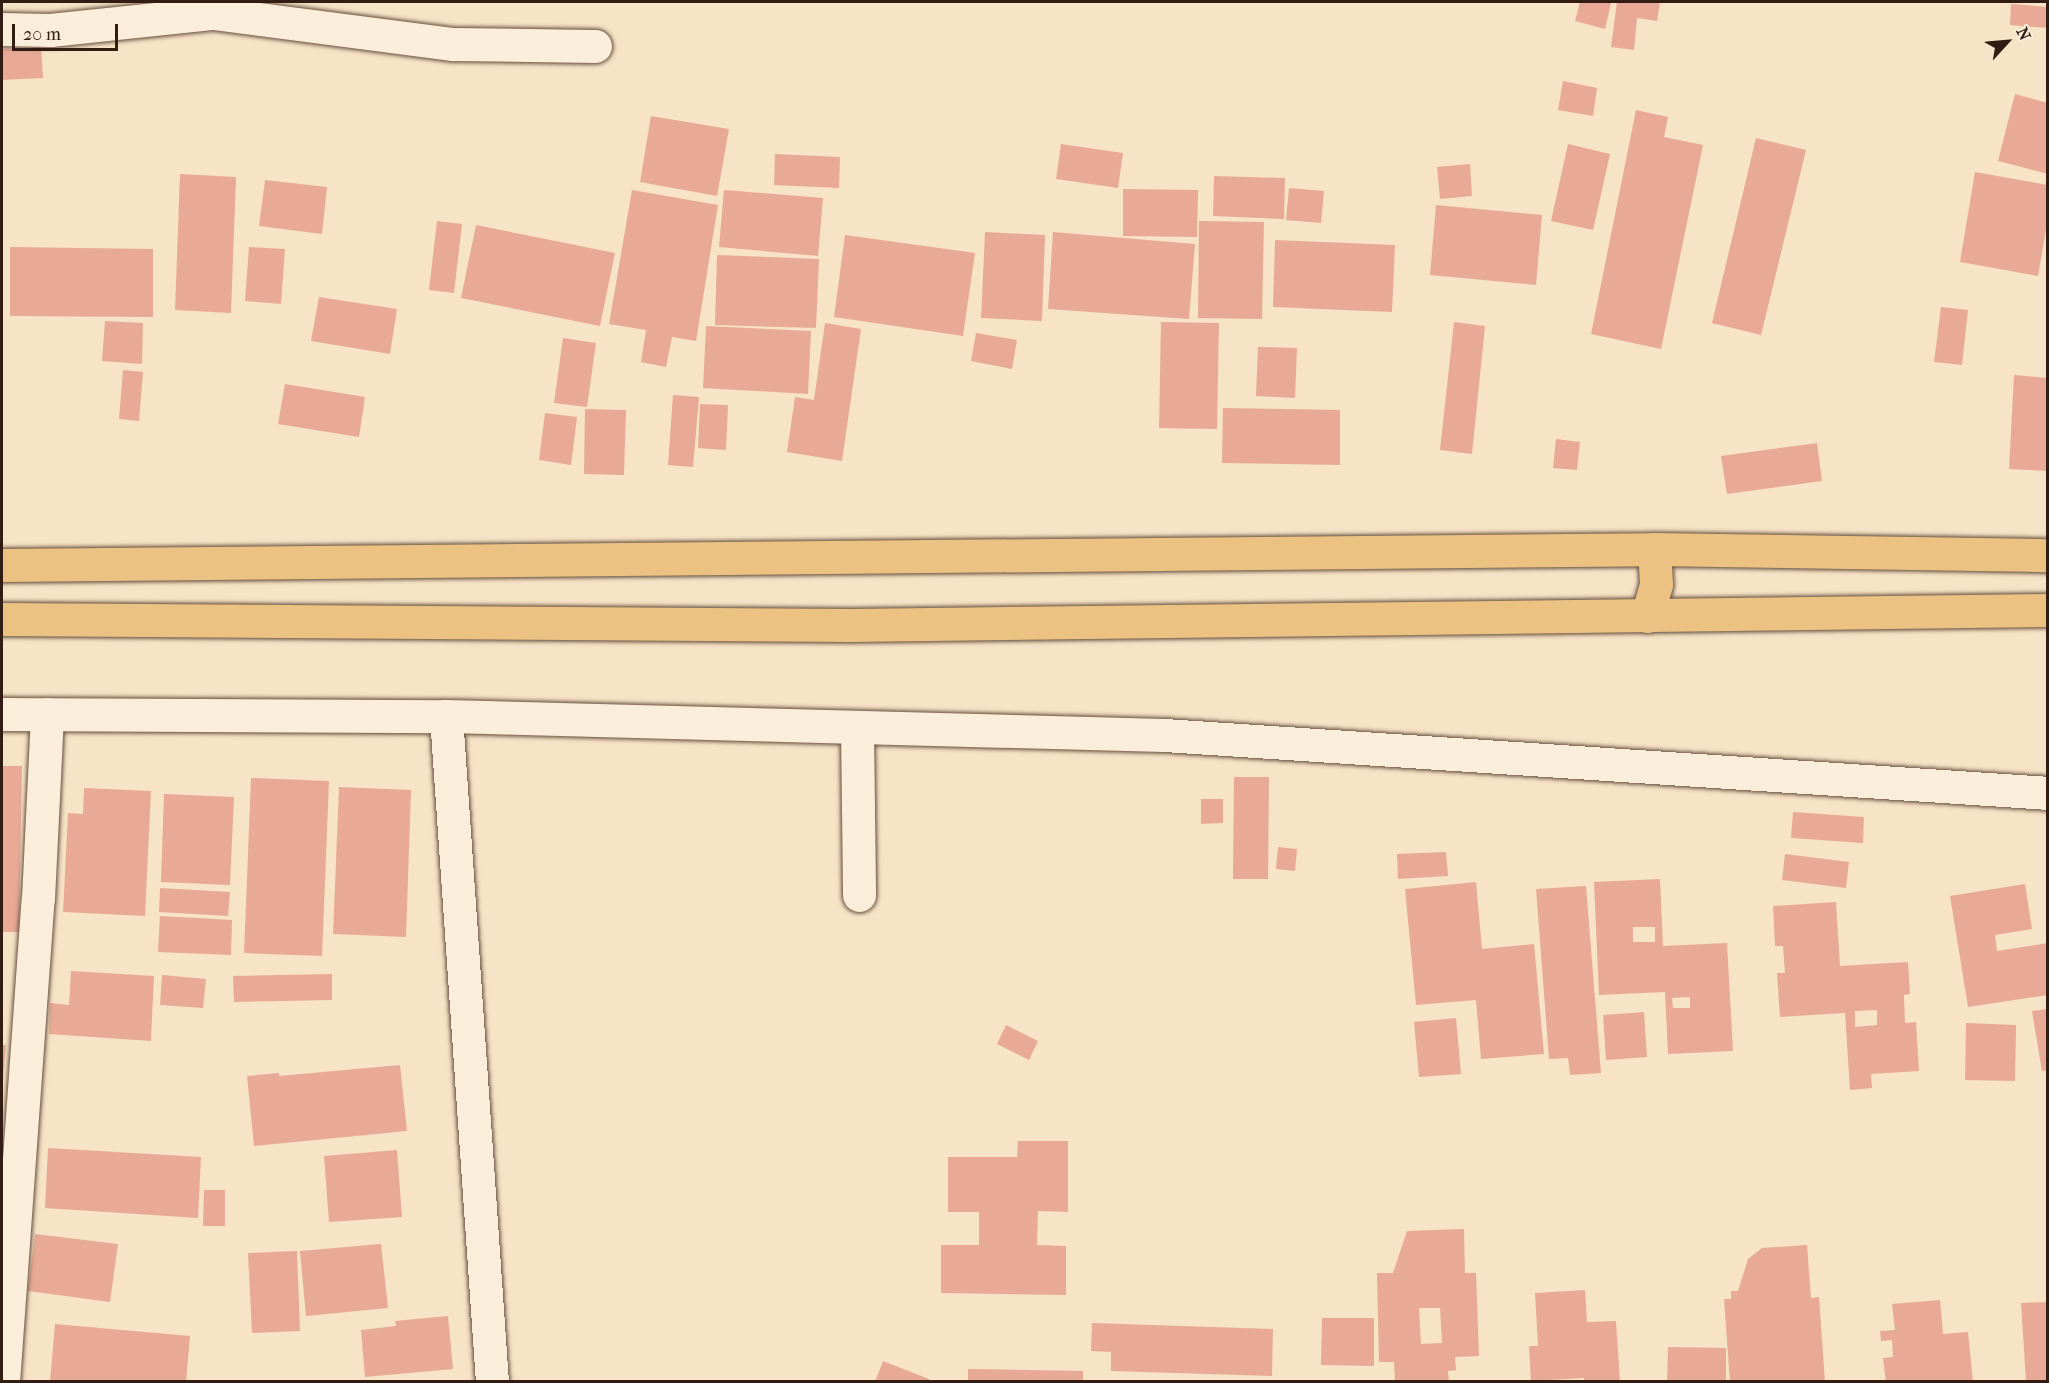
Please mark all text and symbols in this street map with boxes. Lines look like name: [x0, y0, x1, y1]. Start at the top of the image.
scale bar: [15, 12, 122, 50]
north arrow: [1977, 12, 2037, 72]
text: 20 m: [23, 24, 61, 45]
text: N: [2012, 24, 2035, 44]

